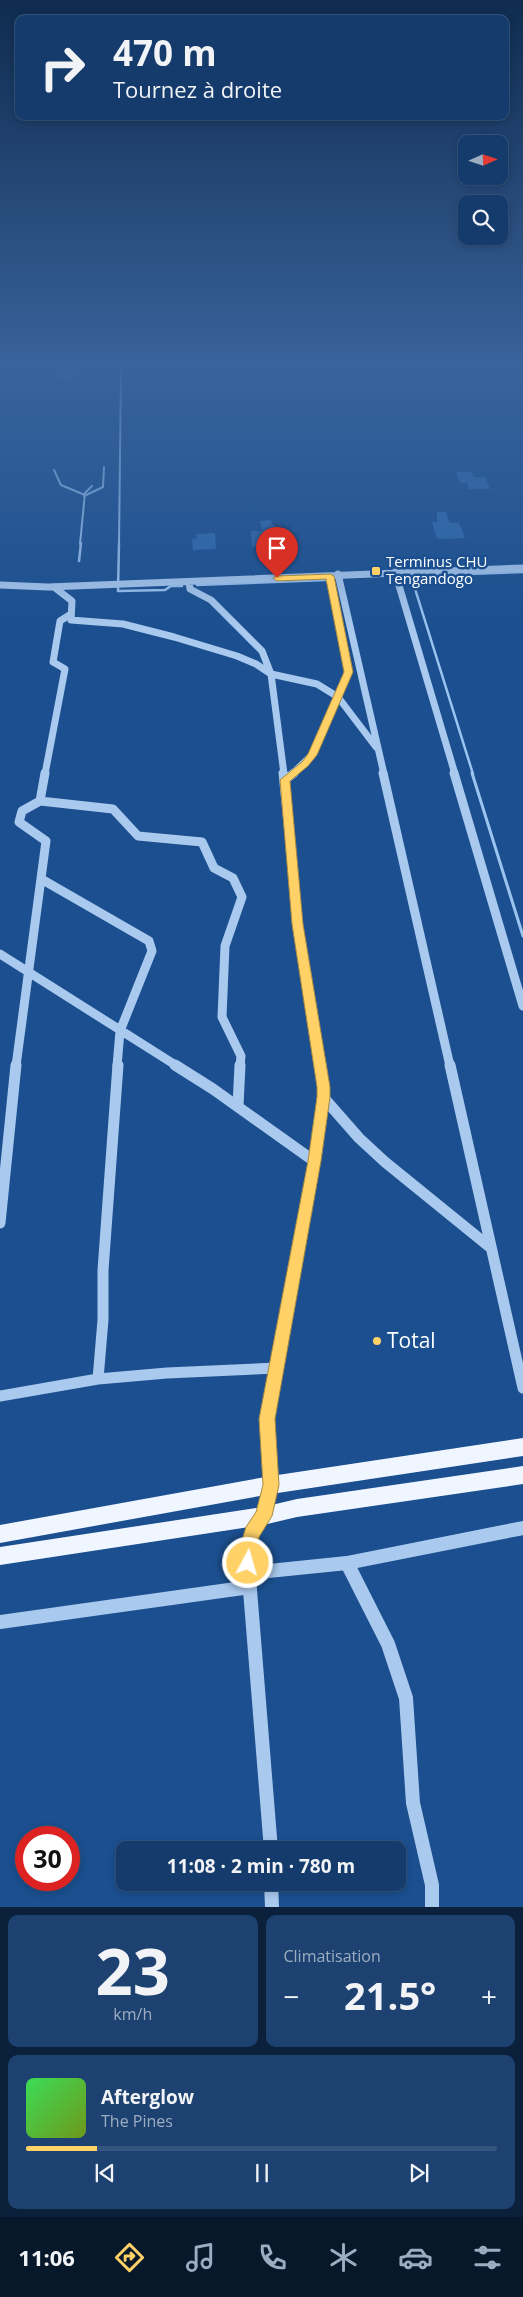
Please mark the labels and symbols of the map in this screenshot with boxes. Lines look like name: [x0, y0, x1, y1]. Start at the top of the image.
north arrow: [458, 135, 508, 185]
pin: [256, 527, 298, 578]
place label: Terminus CHU Tengandogo: [386, 551, 487, 588]
marker: Terminus CHU Tengandogo: [370, 565, 382, 577]
place label: Total: [387, 1326, 436, 1354]
marker: Total: [371, 1335, 383, 1347]
position arrow: [221, 1536, 273, 1588]
speed limit sign: 30: [15, 1826, 80, 1891]

